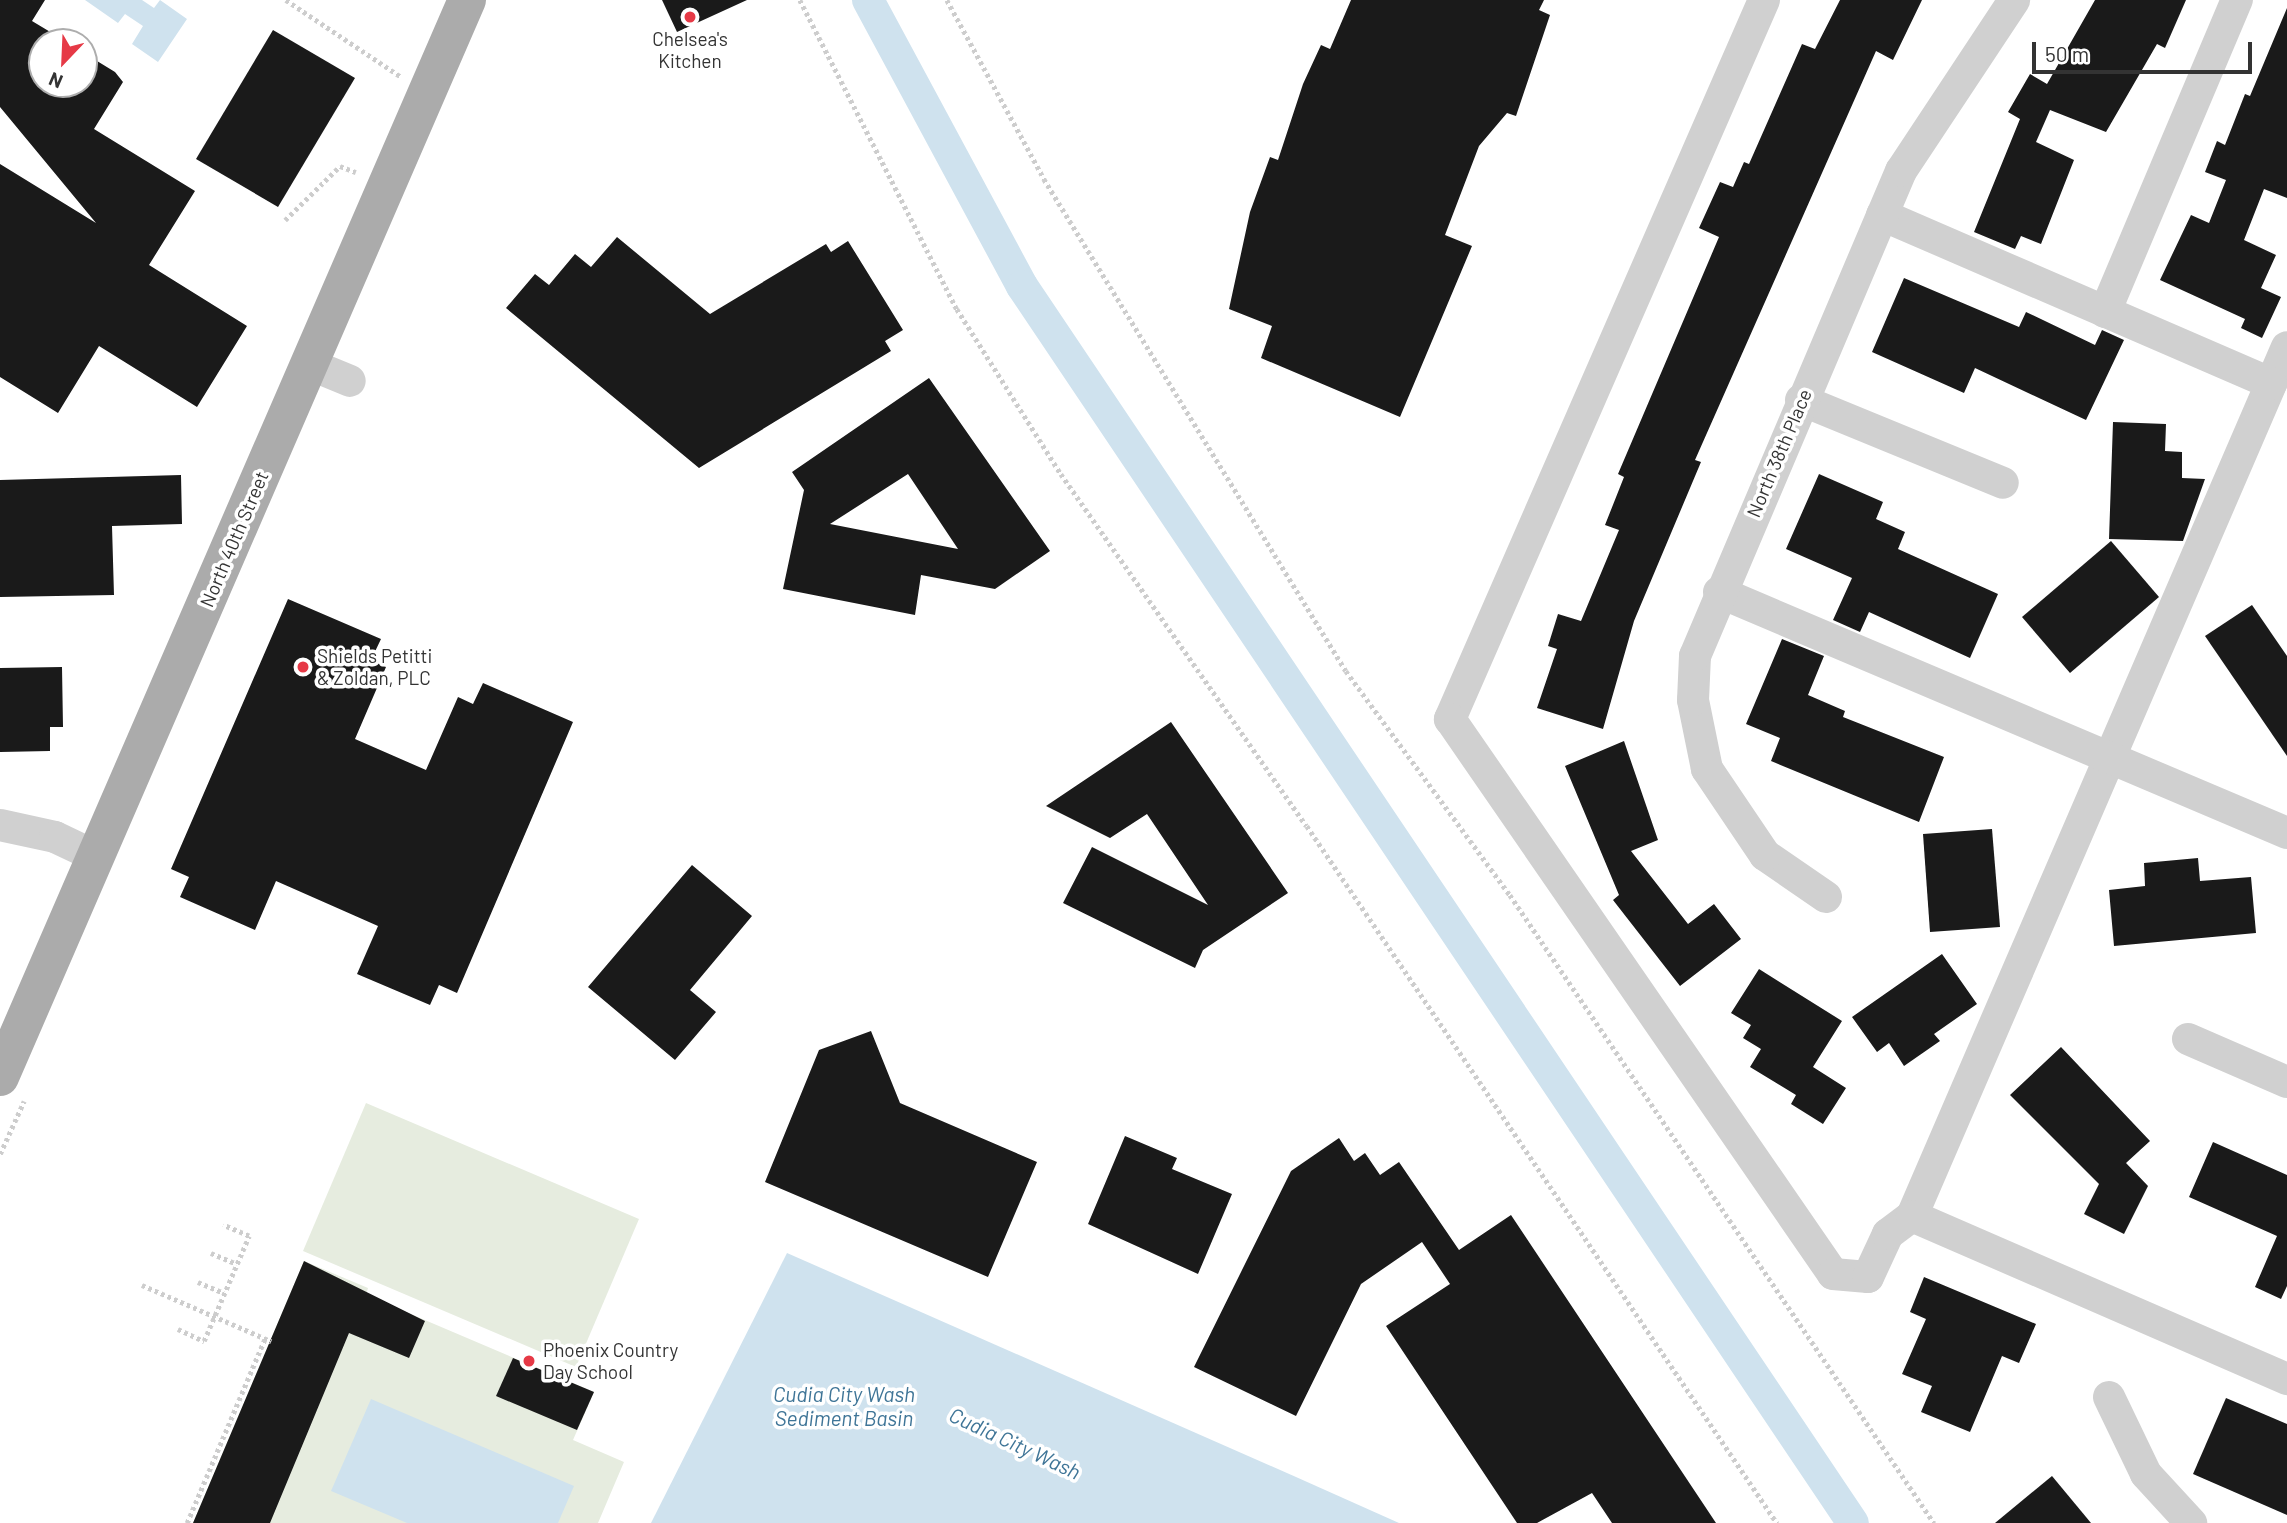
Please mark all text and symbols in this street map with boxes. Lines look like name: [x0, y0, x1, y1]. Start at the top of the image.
marker: Chelsea's Kitchen: [682, 9, 698, 25]
north arrow: [28, 28, 98, 98]
place label: Chelsea's Kitchen: [652, 28, 728, 72]
scale bar: [2035, 28, 2256, 72]
text: 50 m: [2045, 41, 2089, 66]
text: N: [45, 68, 66, 94]
street label: North 38th Place: [1742, 385, 1816, 521]
street label: North 40th Street: [195, 468, 273, 610]
place label: Shields Petitti & Zoldan, PLC: [317, 645, 432, 689]
marker: Shields Petitti & Zoldan, PLC: [295, 659, 311, 675]
place label: Phoenix Country Day School: [543, 1339, 678, 1383]
marker: Phoenix Country Day School: [521, 1353, 537, 1369]
water label: Cudia City Wash Sediment Basin: [773, 1381, 915, 1431]
water label: Cudia City Wash: [945, 1402, 1085, 1484]

